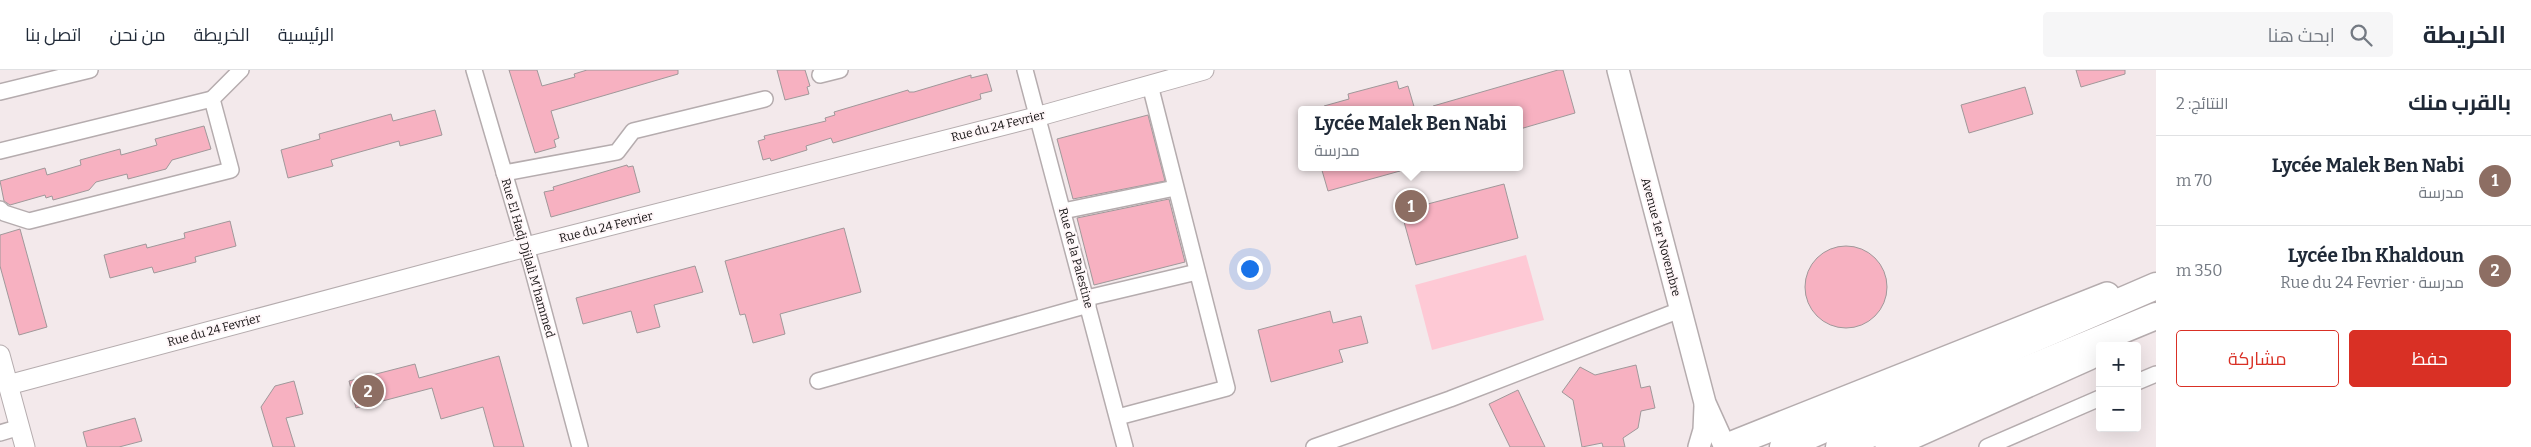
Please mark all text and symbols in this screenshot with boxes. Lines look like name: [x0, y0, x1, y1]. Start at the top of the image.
search box: [2043, 12, 2393, 57]
icon: search: [2347, 21, 2375, 49]
text: الخريطة: [2423, 21, 2506, 49]
text: اتصل بنا: [25, 24, 82, 46]
text: من نحن: [110, 24, 166, 46]
text: الخريطة: [194, 24, 250, 46]
text: الرئيسية: [278, 24, 334, 46]
text: ابحث هنا: [2268, 24, 2335, 47]
text: بالقرب منك: [2408, 90, 2511, 116]
text: النتائج: 2: [2176, 94, 2228, 113]
popup: [1298, 106, 1523, 171]
street label: Rue du 24 Fevrier: [950, 107, 1047, 144]
text: Lycée Malek Ben Nabi: [1314, 112, 1507, 135]
text: مدرسة: [1314, 141, 1360, 160]
text: Lycée Malek Ben Nabi: [2272, 154, 2464, 177]
text: 70 m: [2176, 171, 2212, 190]
text: 1: [2492, 171, 2498, 190]
street label: Avenue 1er Novembre: [1638, 176, 1684, 298]
street label: Rue El Hadj Djilali M'hammed: [498, 177, 558, 339]
text: مدرسة: [2418, 183, 2464, 202]
pin: 1: [1395, 187, 1427, 225]
street label: Rue de la Palestine: [1056, 206, 1096, 310]
street label: Rue du 24 Fevrier: [558, 208, 655, 245]
text: Lycée Ibn Khaldoun: [2288, 244, 2464, 267]
your location: [1237, 256, 1263, 282]
text: 350 m: [2176, 261, 2222, 280]
text: 2: [2491, 261, 2500, 280]
text: مدرسة · Rue du 24 Fevrier: [2280, 273, 2464, 292]
street label: Rue du 24 Fevrier: [166, 311, 263, 349]
button: مشاركة: [2176, 330, 2339, 387]
button: حفظ: [2349, 330, 2511, 387]
map controls: [2096, 342, 2141, 432]
button: +: [2096, 342, 2141, 387]
pin: 2: [352, 372, 384, 410]
button: −: [2096, 387, 2141, 432]

